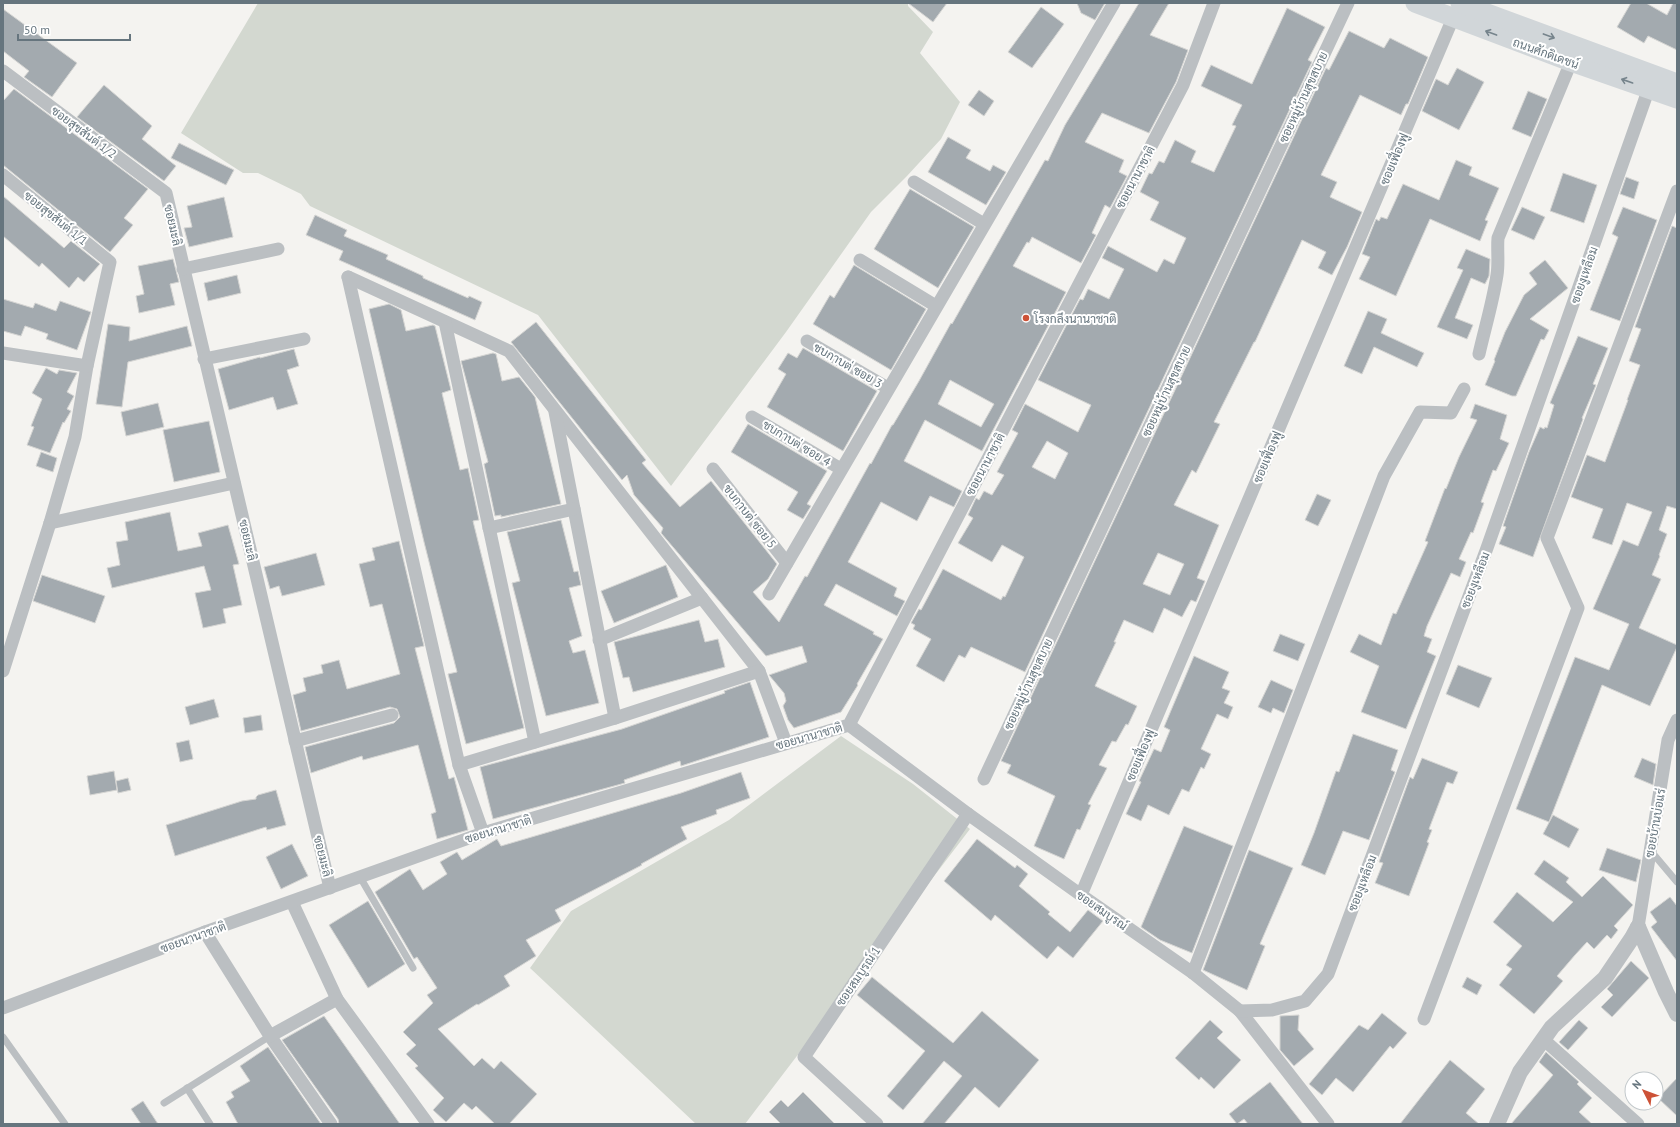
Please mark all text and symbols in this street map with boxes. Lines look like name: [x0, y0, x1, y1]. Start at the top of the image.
scale bar: [18, 16, 130, 42]
text: 50 m: [24, 22, 50, 37]
one-way arrow: [1486, 28, 1498, 36]
one-way arrow: [1542, 33, 1555, 40]
street label: ถนนศักดิเดชน์: [1511, 34, 1581, 72]
street label: ซอยหมู่บ้านสุขสบาย: [1275, 49, 1333, 146]
one-way arrow: [1621, 77, 1634, 84]
street label: ซอยสุขสันต์ 1/2: [47, 103, 120, 163]
street label: ซอยเฟื่องฟู: [1374, 130, 1413, 188]
street label: ซอยนานาชาติ: [1112, 143, 1158, 211]
street label: ซอยสุขสันต์ 1/1: [20, 188, 91, 250]
street label: ซอยมะลิ: [161, 203, 185, 247]
street label: ซอยงูเหลือม: [1567, 244, 1602, 306]
place label: โรงกลึงนานาชาติ: [1033, 311, 1116, 326]
marker: โรงกลึงนานาชาติ: [1021, 313, 1031, 323]
street label: ชบกาบต่ ซอย 3: [811, 339, 885, 391]
street label: ซอยหมู่บ้านสุขสบาย: [1138, 343, 1196, 440]
street label: ชบกาบต่ ซอย 4: [760, 417, 834, 469]
street label: ซอยเฟื่องฟู: [1247, 428, 1286, 486]
street label: ซอยนานาชาติ: [962, 430, 1008, 498]
street label: ชบกาบต่ ซอย 5: [720, 481, 780, 551]
street label: ซอยมะลิ: [236, 518, 260, 562]
street label: ซอยงูเหลือม: [1457, 550, 1494, 611]
street label: ซอยหมู่บ้านสุขสบาย: [1000, 636, 1058, 733]
street label: ซอยนานาชาติ: [774, 719, 844, 753]
street label: ซอยเฟื่องฟู: [1120, 726, 1159, 784]
street label: ซอยบ้านบ่อแร่: [1642, 787, 1669, 859]
street label: ซอยนานาชาติ: [463, 812, 533, 846]
street label: ซอยมะลิ: [311, 834, 335, 878]
street label: ซอยงูเหลือม: [1344, 853, 1381, 914]
street label: ซอยสมบูรณ์: [1073, 887, 1131, 934]
street label: ซอยนานาชาติ: [158, 918, 228, 956]
street label: ซอยสมบูรณ์ 1: [833, 943, 884, 1009]
north arrow: [1624, 1071, 1664, 1111]
text: N: [1629, 1077, 1644, 1092]

